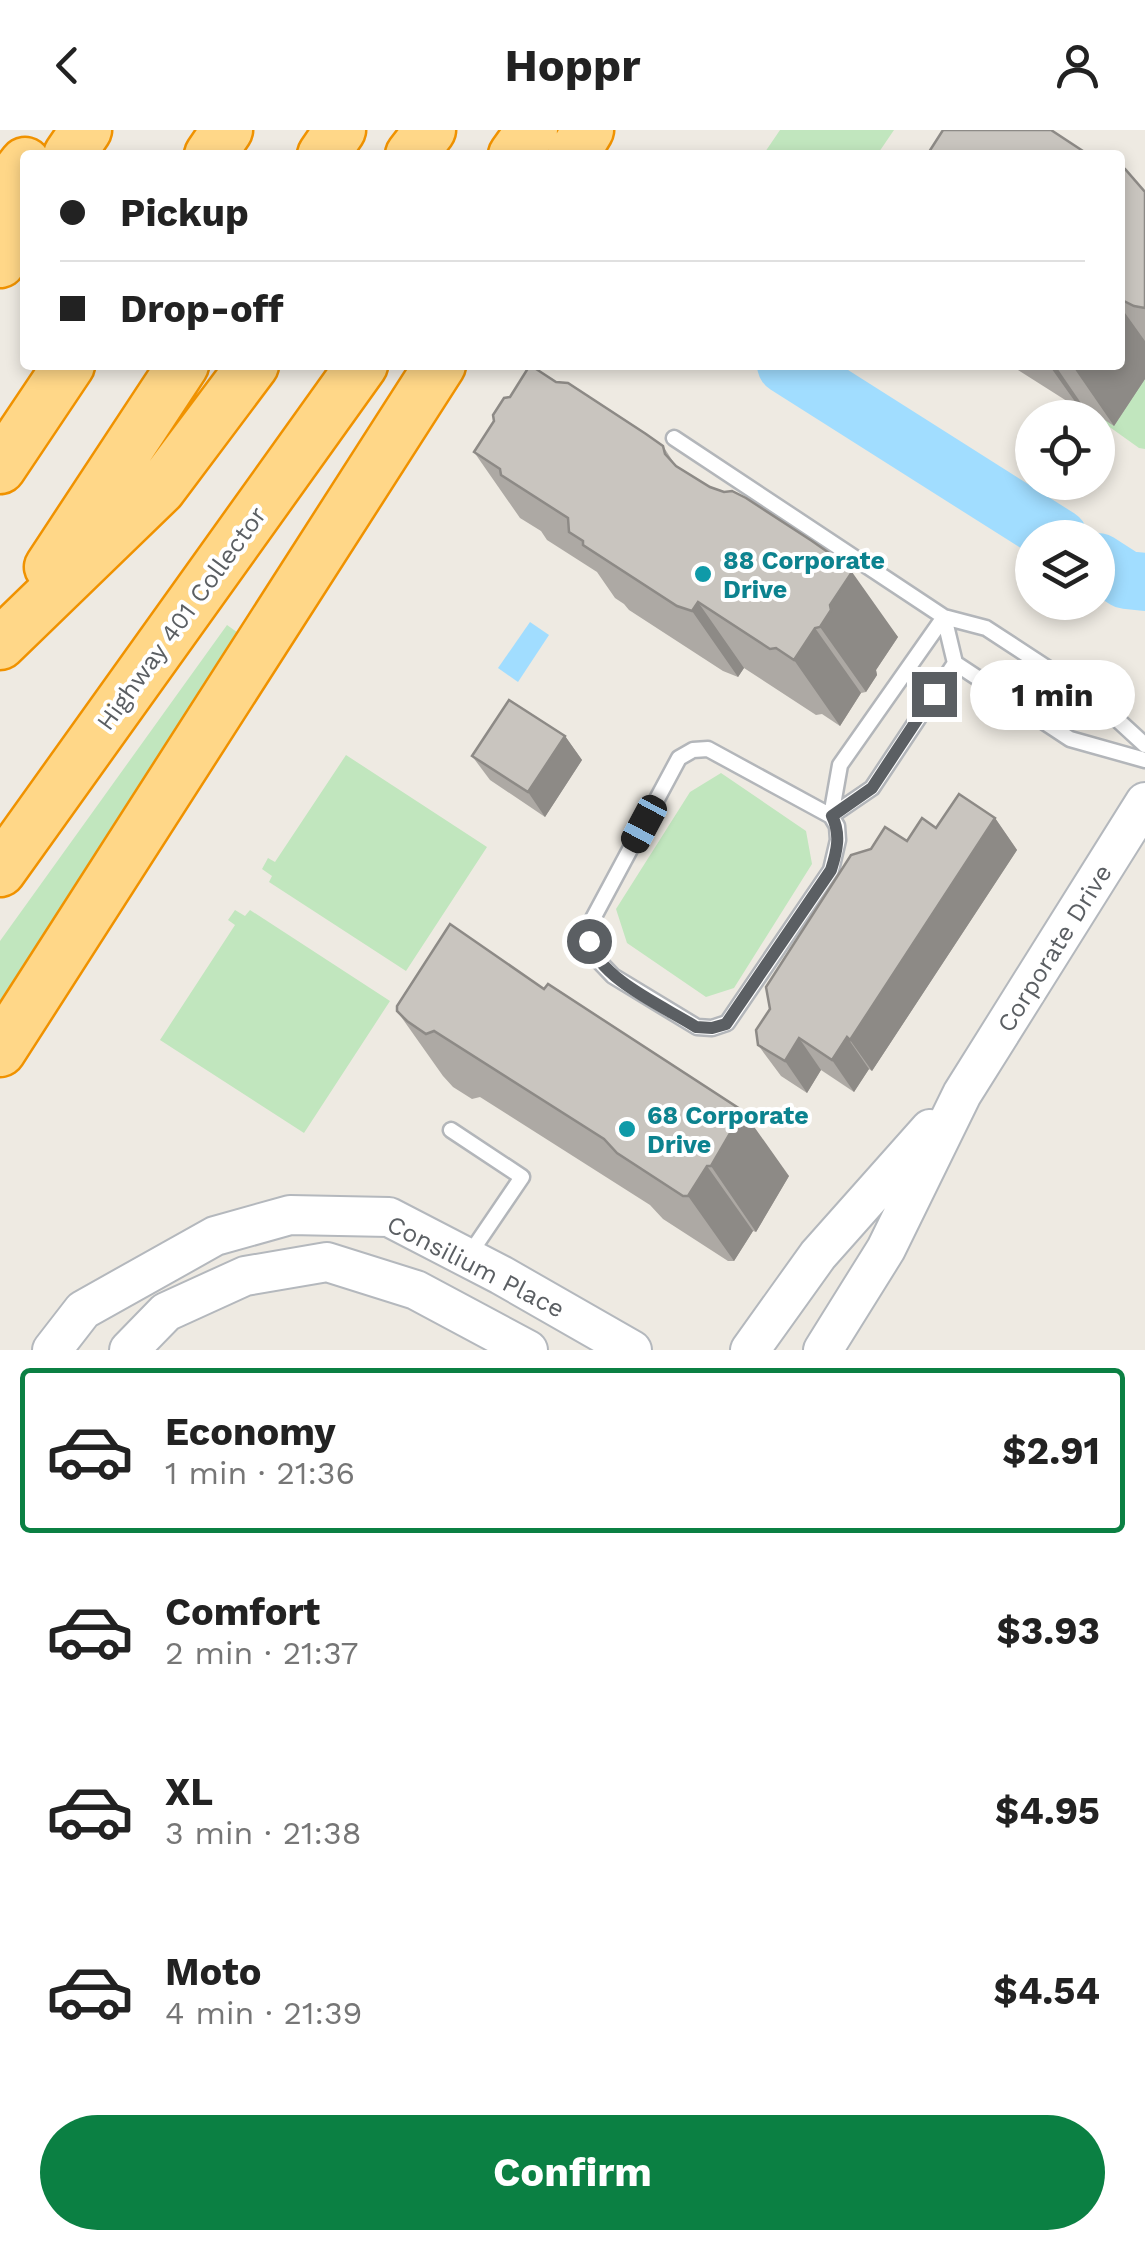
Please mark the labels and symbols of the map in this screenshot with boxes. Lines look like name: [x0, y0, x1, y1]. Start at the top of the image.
street label: Highway 401 Collector: [91, 501, 272, 736]
place label: 88 Corporate Drive: [723, 546, 885, 604]
marker: 88 Corporate Drive: [692, 563, 714, 585]
callout: 1 min: [969, 659, 1134, 729]
route end: [912, 672, 957, 717]
car: [617, 790, 671, 858]
street label: Corporate Drive: [991, 859, 1118, 1037]
route start: [567, 919, 612, 964]
place label: 68 Corporate Drive: [647, 1101, 809, 1159]
marker: 68 Corporate Drive: [616, 1118, 638, 1140]
street label: Consilium Place: [382, 1209, 569, 1324]

